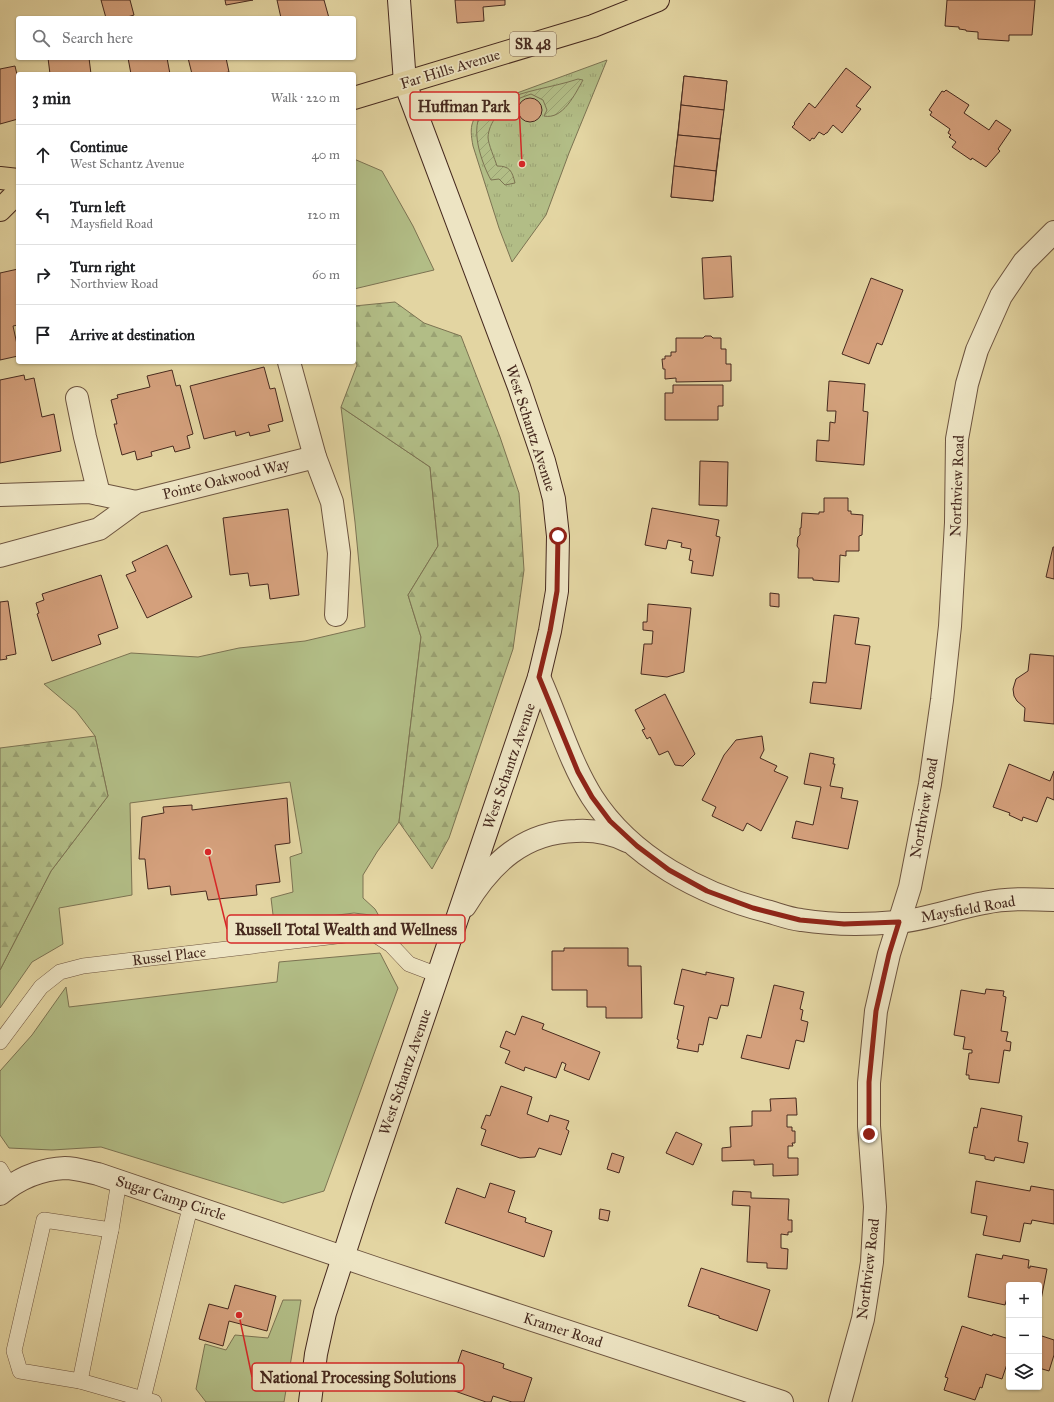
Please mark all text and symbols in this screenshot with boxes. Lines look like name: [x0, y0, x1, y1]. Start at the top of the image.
search box: [16, 16, 356, 60]
icon: search: [30, 27, 52, 49]
text: Search here: [62, 29, 133, 47]
road number: SR 48: [510, 32, 556, 56]
street label: Far Hills Avenue: [398, 45, 502, 93]
text: 3 min: [32, 88, 71, 109]
text: Walk · 220 m: [271, 90, 340, 106]
callout: Huffman Park: [410, 92, 519, 120]
text: Huffman Park: [418, 97, 511, 116]
text: Continue: [70, 138, 128, 156]
icon: ahead: [32, 144, 54, 166]
text: 40 m: [311, 147, 340, 163]
text: West Schantz Avenue: [70, 156, 184, 172]
text: Turn left: [70, 198, 126, 216]
icon: left: [32, 204, 54, 226]
text: 120 m: [307, 207, 340, 223]
text: Maysfield Road: [70, 216, 153, 232]
text: Turn right: [70, 258, 135, 276]
icon: right: [32, 264, 54, 286]
text: 60 m: [312, 267, 340, 283]
text: Northview Road: [70, 276, 158, 292]
icon: arrive: [32, 324, 54, 346]
text: Arrive at destination: [70, 326, 195, 344]
street label: West Schantz Avenue: [502, 362, 560, 494]
street label: Northview Road: [946, 434, 968, 537]
street label: Pointe Oakwood Way: [161, 454, 292, 503]
route start: [549, 527, 567, 545]
street label: West Schantz Avenue: [479, 701, 539, 831]
street label: Northview Road: [906, 756, 942, 860]
street label: Maysfield Road: [919, 892, 1017, 926]
callout: Russell Total Wealth and Wellness: [227, 915, 465, 943]
text: Russell Total Wealth and Wellness: [235, 920, 457, 939]
street label: Russel Place: [131, 943, 207, 969]
street label: West Schantz Avenue: [375, 1007, 435, 1137]
route end: [860, 1125, 878, 1143]
street label: Sugar Camp Circle: [113, 1172, 229, 1224]
street label: Northview Road: [853, 1217, 883, 1321]
map controls: [1006, 1282, 1042, 1390]
button: +: [1006, 1282, 1042, 1318]
street label: Kramer Road: [521, 1309, 605, 1351]
button: −: [1006, 1318, 1042, 1354]
button: layers: [1006, 1354, 1042, 1390]
callout: National Processing Solutions: [252, 1363, 464, 1391]
text: National Processing Solutions: [260, 1368, 456, 1388]

